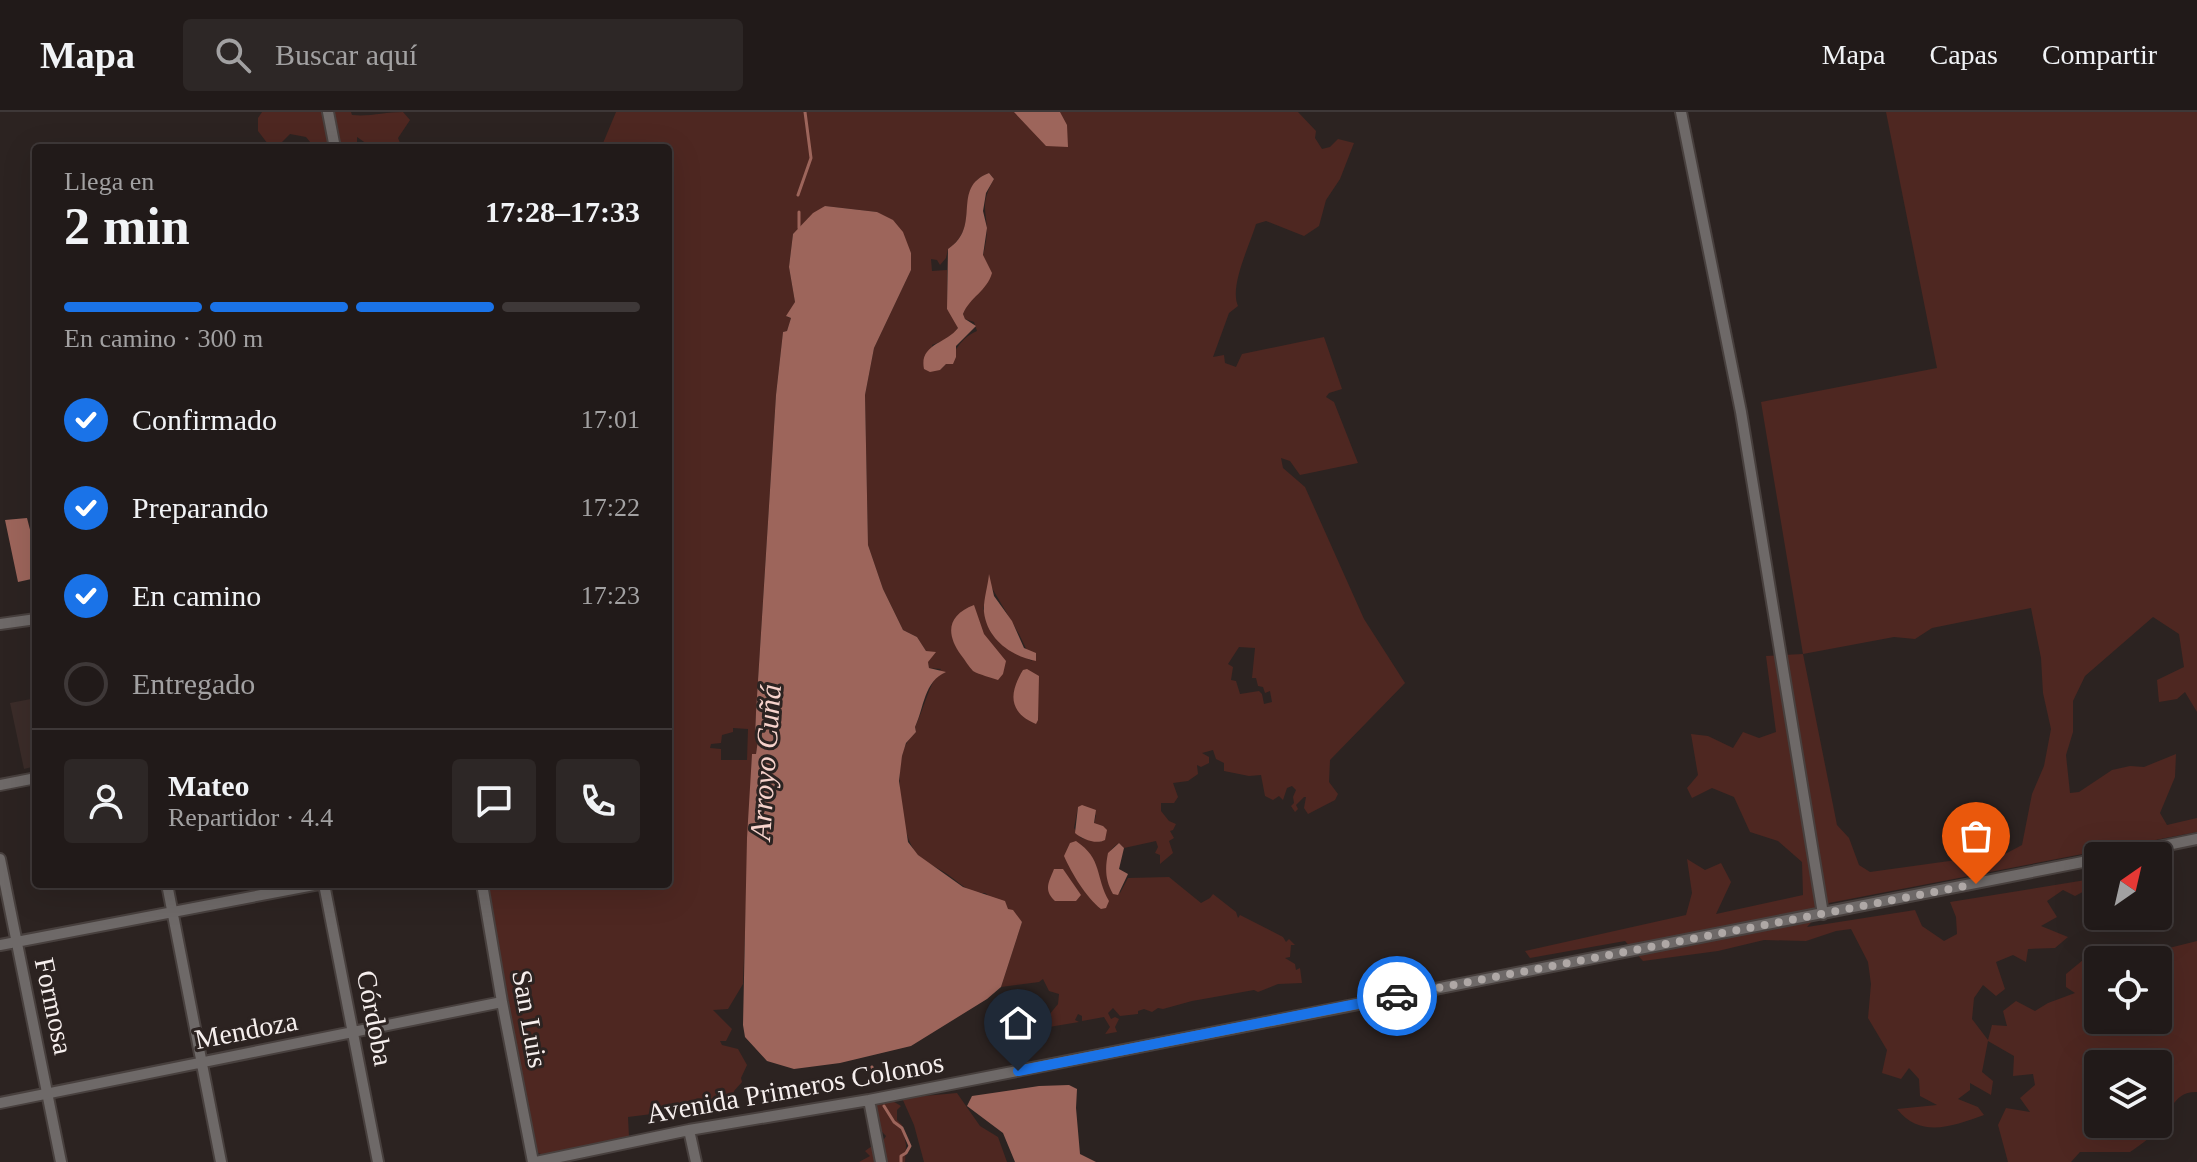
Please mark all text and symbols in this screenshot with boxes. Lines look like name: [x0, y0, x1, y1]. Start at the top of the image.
search box: [183, 19, 743, 91]
icon: search: [211, 33, 255, 77]
text: Mapa: [40, 34, 135, 76]
text: Buscar aquí: [275, 38, 417, 71]
text: Mapa: [1822, 39, 1885, 70]
text: Capas: [1929, 39, 1998, 70]
text: Compartir: [2042, 39, 2157, 70]
text: Llega en: [64, 167, 154, 196]
text: 17:28–17:33: [485, 195, 640, 228]
text: 2 min: [64, 198, 190, 255]
text: En camino · 300 m: [64, 324, 263, 353]
icon: check: [64, 398, 108, 442]
text: Confirmado: [132, 403, 277, 436]
text: 17:01: [581, 405, 640, 434]
icon: check: [64, 486, 108, 530]
text: Preparando: [132, 491, 269, 524]
text: 17:22: [581, 493, 640, 522]
icon: check: [64, 574, 108, 618]
text: En camino: [132, 579, 261, 612]
text: 17:23: [581, 581, 640, 610]
text: Entregado: [132, 667, 255, 700]
water label: Arroyo Cuñá: [743, 683, 787, 843]
button: person: [64, 759, 148, 843]
button: chat: [452, 759, 536, 843]
button: phone: [556, 759, 640, 843]
text: Mateo: [168, 769, 250, 802]
pin: [1942, 802, 2010, 884]
text: Repartidor · 4.4: [168, 803, 333, 832]
icon: bag: [1954, 814, 1998, 858]
north arrow: [2084, 842, 2172, 930]
map controls: [2084, 842, 2172, 1138]
button: locate: [2084, 946, 2172, 1034]
street label: Formosa: [29, 955, 79, 1058]
courier: [1357, 956, 1437, 1036]
street label: Córdoba: [351, 968, 400, 1069]
street label: San Luis: [506, 968, 554, 1070]
icon: car: [1375, 974, 1419, 1018]
pin: [984, 989, 1052, 1071]
icon: home: [996, 1001, 1040, 1045]
street label: Mendoza: [192, 1005, 301, 1055]
street label: Avenida Primeros Colonos: [644, 1047, 946, 1129]
button: layers: [2084, 1050, 2172, 1138]

